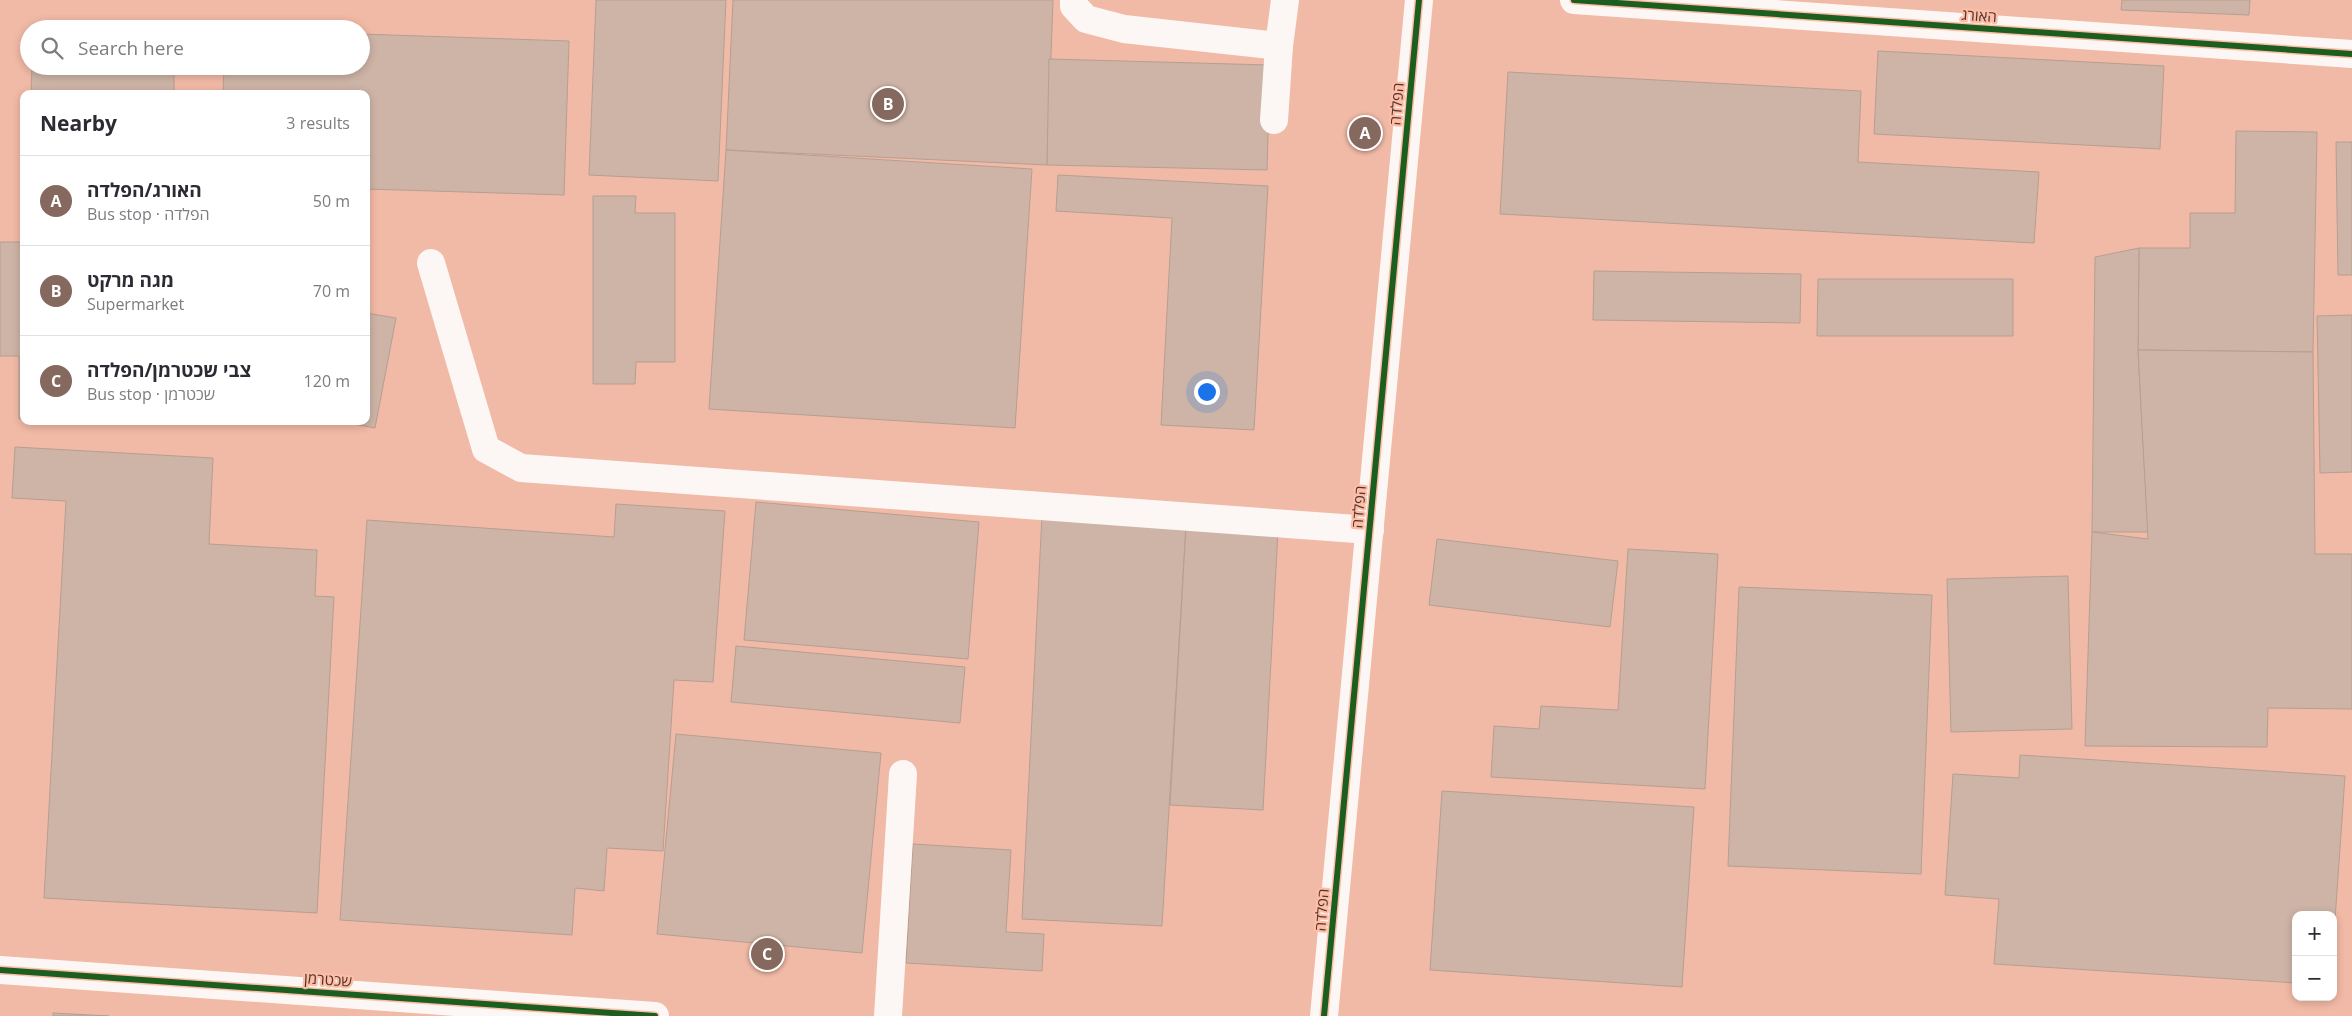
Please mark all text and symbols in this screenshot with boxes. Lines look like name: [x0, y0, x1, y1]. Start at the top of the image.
street label: האורג: [1961, 4, 1998, 26]
search box: [20, 20, 370, 75]
icon: search: [38, 34, 66, 62]
text: Search here: [78, 35, 184, 61]
street label: הפלדה: [1384, 82, 1408, 126]
pin: B: [872, 85, 904, 123]
text: Nearby: [40, 109, 117, 137]
text: 3 results: [286, 112, 350, 134]
pin: A: [1349, 114, 1381, 152]
text: האורג/הפלדה: [87, 177, 202, 203]
text: A: [50, 190, 62, 212]
text: 50 m: [313, 190, 350, 212]
text: Bus stop · הפלדה: [87, 203, 210, 225]
text: מגה מרקט: [87, 267, 174, 293]
text: B: [51, 280, 61, 302]
text: 70 m: [313, 280, 350, 302]
text: Supermarket: [87, 293, 184, 315]
text: צבי שכטרמן/הפלדה: [87, 357, 251, 383]
text: C: [51, 370, 61, 392]
text: 120 m: [304, 370, 350, 392]
your location: [1194, 379, 1220, 405]
text: Bus stop · שכטרמן: [87, 383, 215, 405]
street label: הפלדה: [1346, 485, 1370, 529]
street label: הפלדה: [1309, 888, 1333, 932]
map controls: [2292, 911, 2337, 1001]
button: +: [2292, 911, 2337, 956]
pin: C: [751, 935, 783, 973]
button: −: [2292, 956, 2337, 1001]
street label: שכטרמן: [304, 967, 353, 991]

